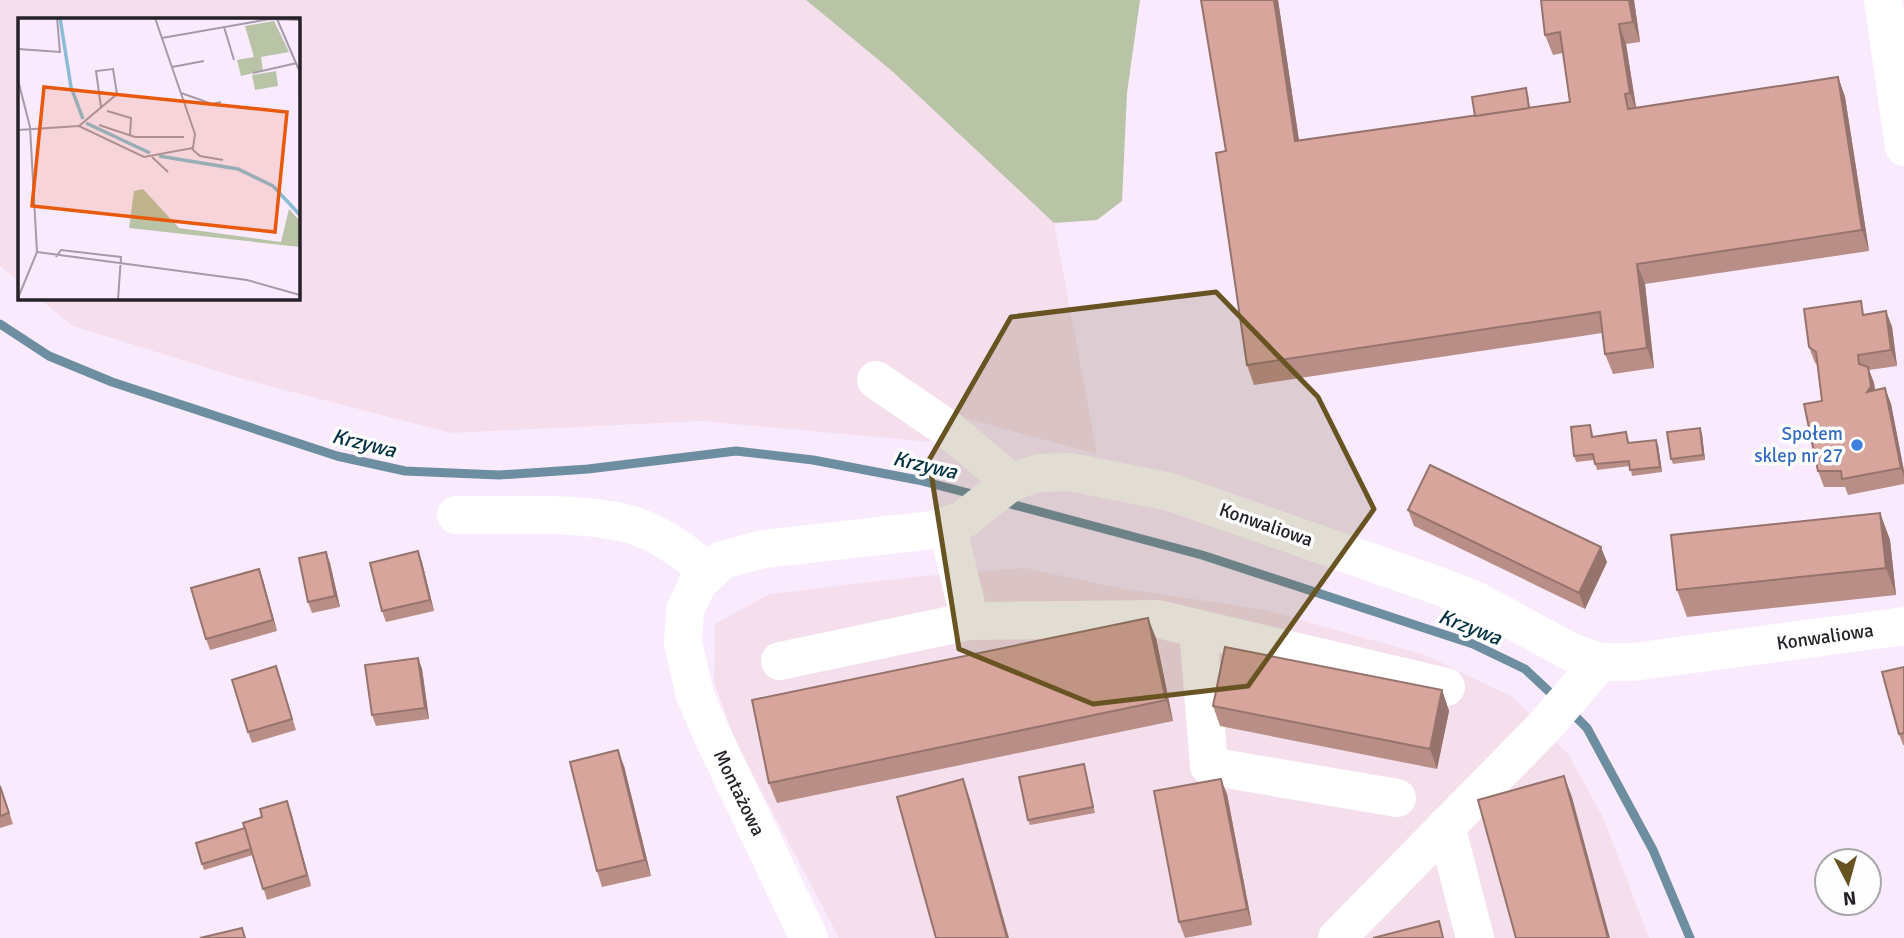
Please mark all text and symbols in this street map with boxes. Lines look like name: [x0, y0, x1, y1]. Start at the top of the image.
inset map: [18, 18, 299, 299]
water label: Krzywa: [329, 422, 400, 464]
place label: Społem sklep nr 27: [1754, 422, 1843, 468]
marker: Społem sklep nr 27: [1849, 437, 1865, 453]
water label: Krzywa: [890, 445, 961, 485]
street label: Konwaliowa: [1216, 498, 1316, 552]
water label: Krzywa: [1435, 603, 1506, 651]
street label: Konwaliowa: [1775, 618, 1875, 656]
street label: Montażowa: [708, 746, 770, 840]
north arrow: [1813, 847, 1883, 917]
text: N: [1842, 885, 1857, 911]

